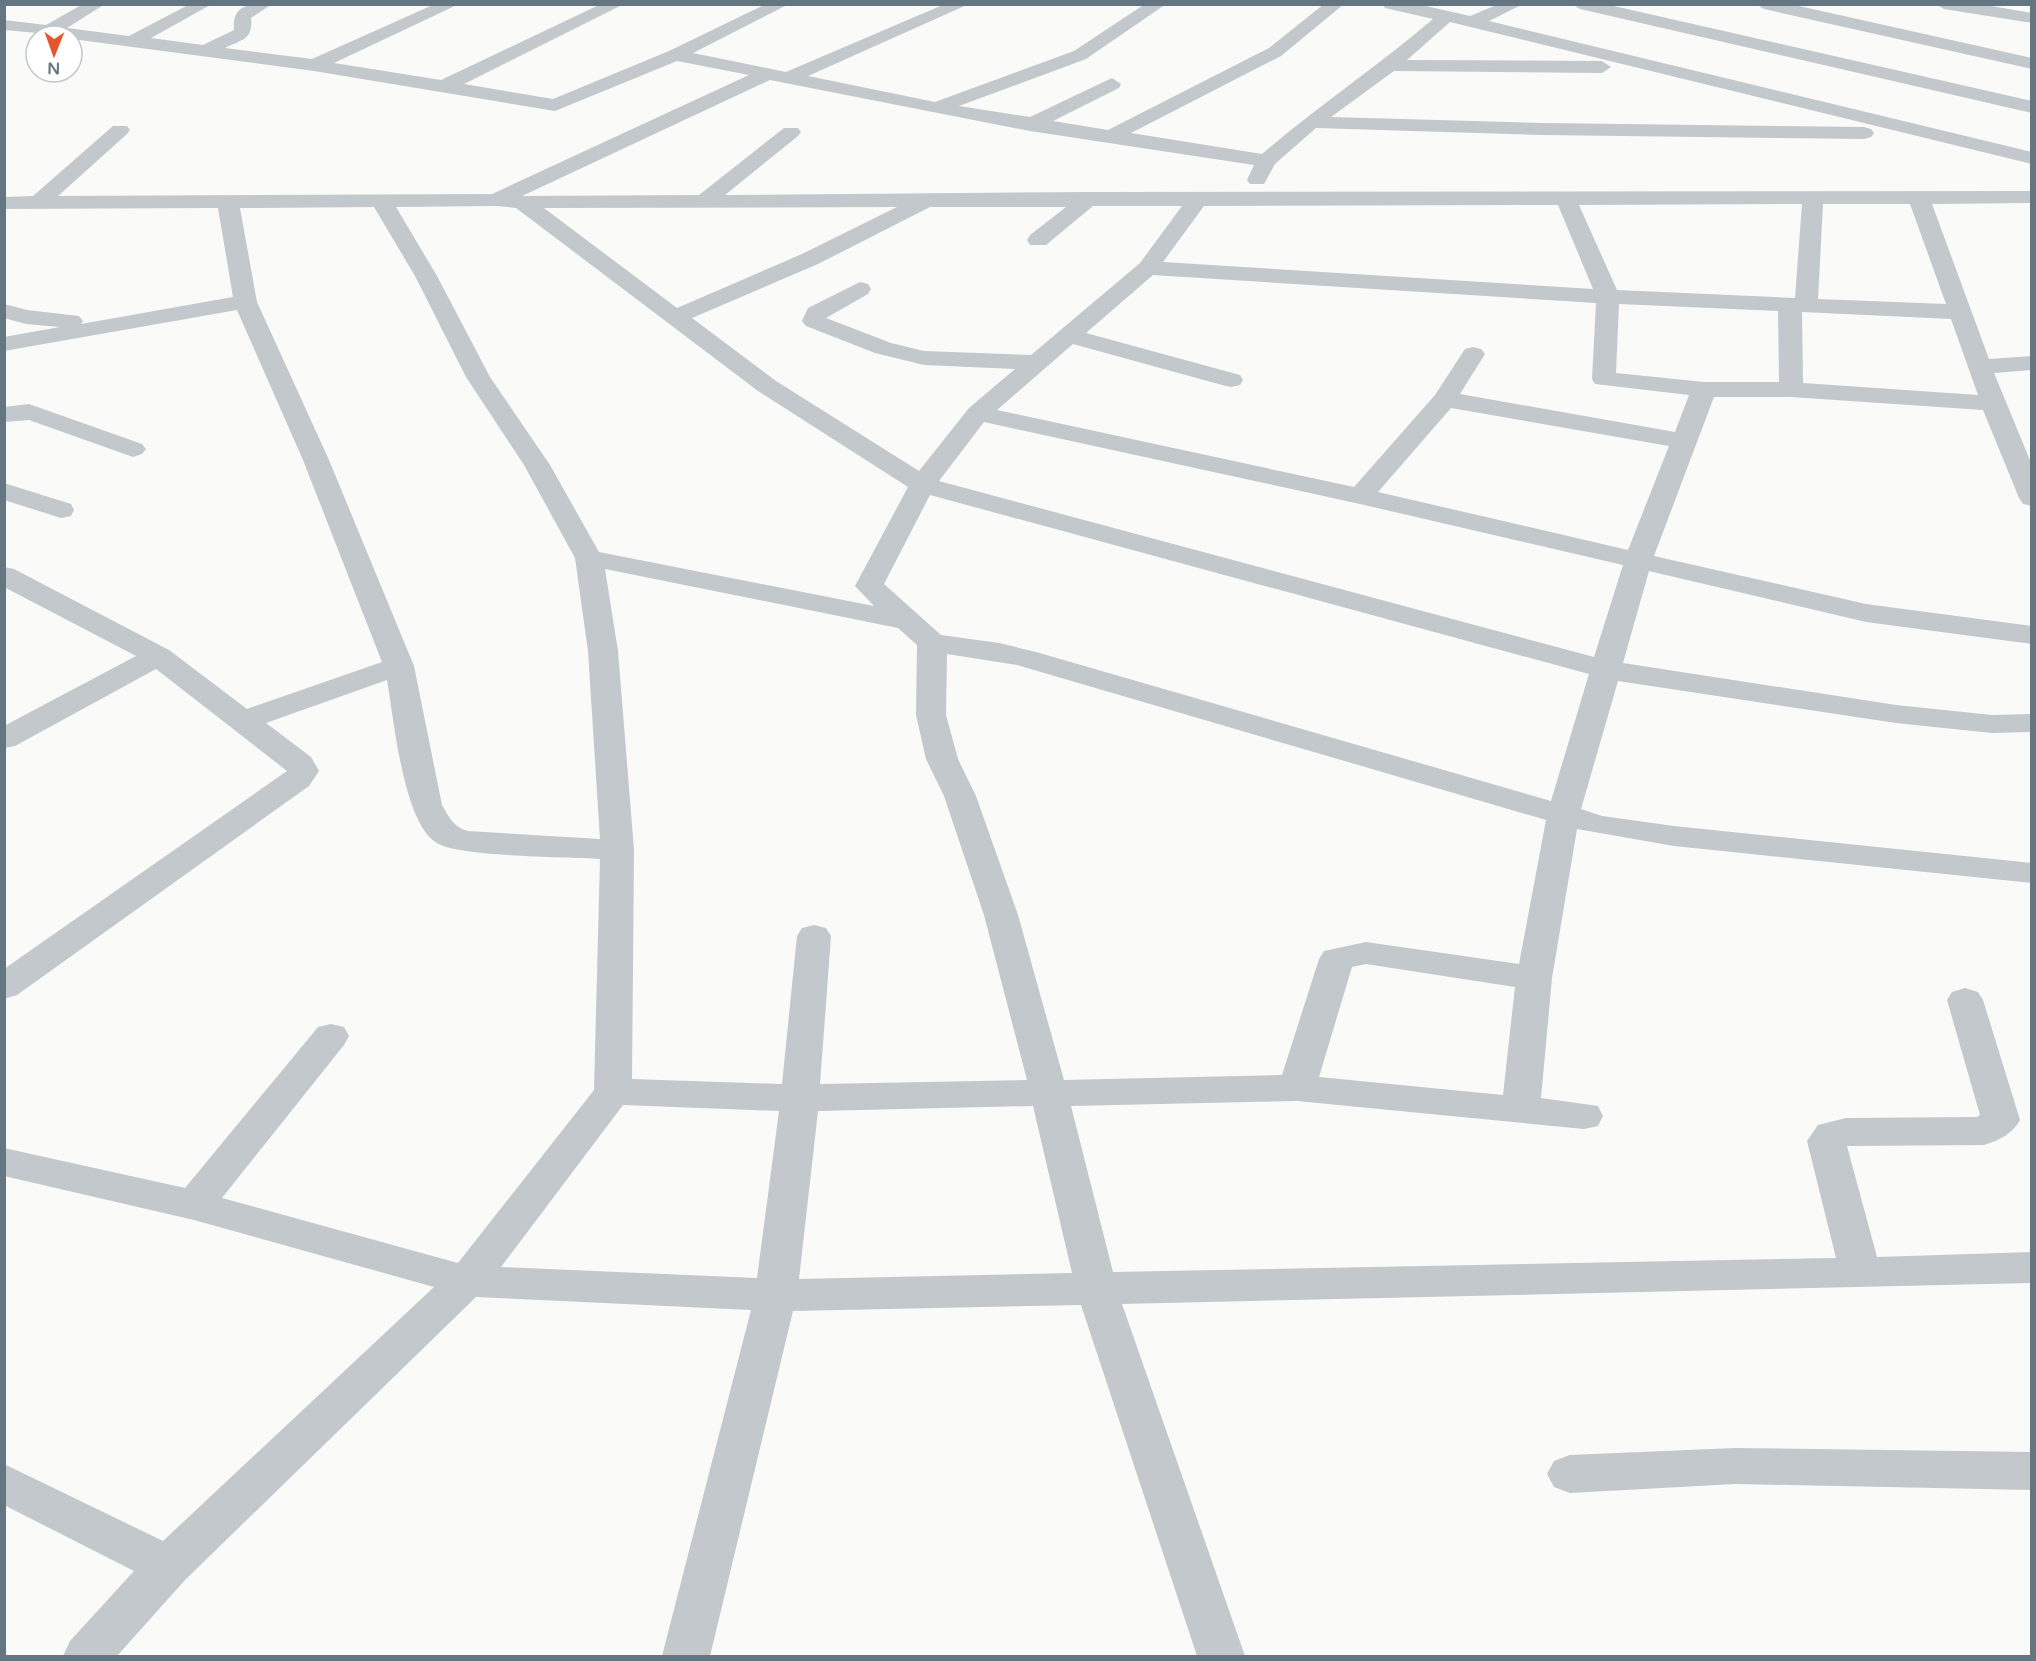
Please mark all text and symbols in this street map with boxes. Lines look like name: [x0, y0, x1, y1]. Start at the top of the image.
north arrow: [24, 24, 84, 84]
text: N: [47, 58, 60, 78]

